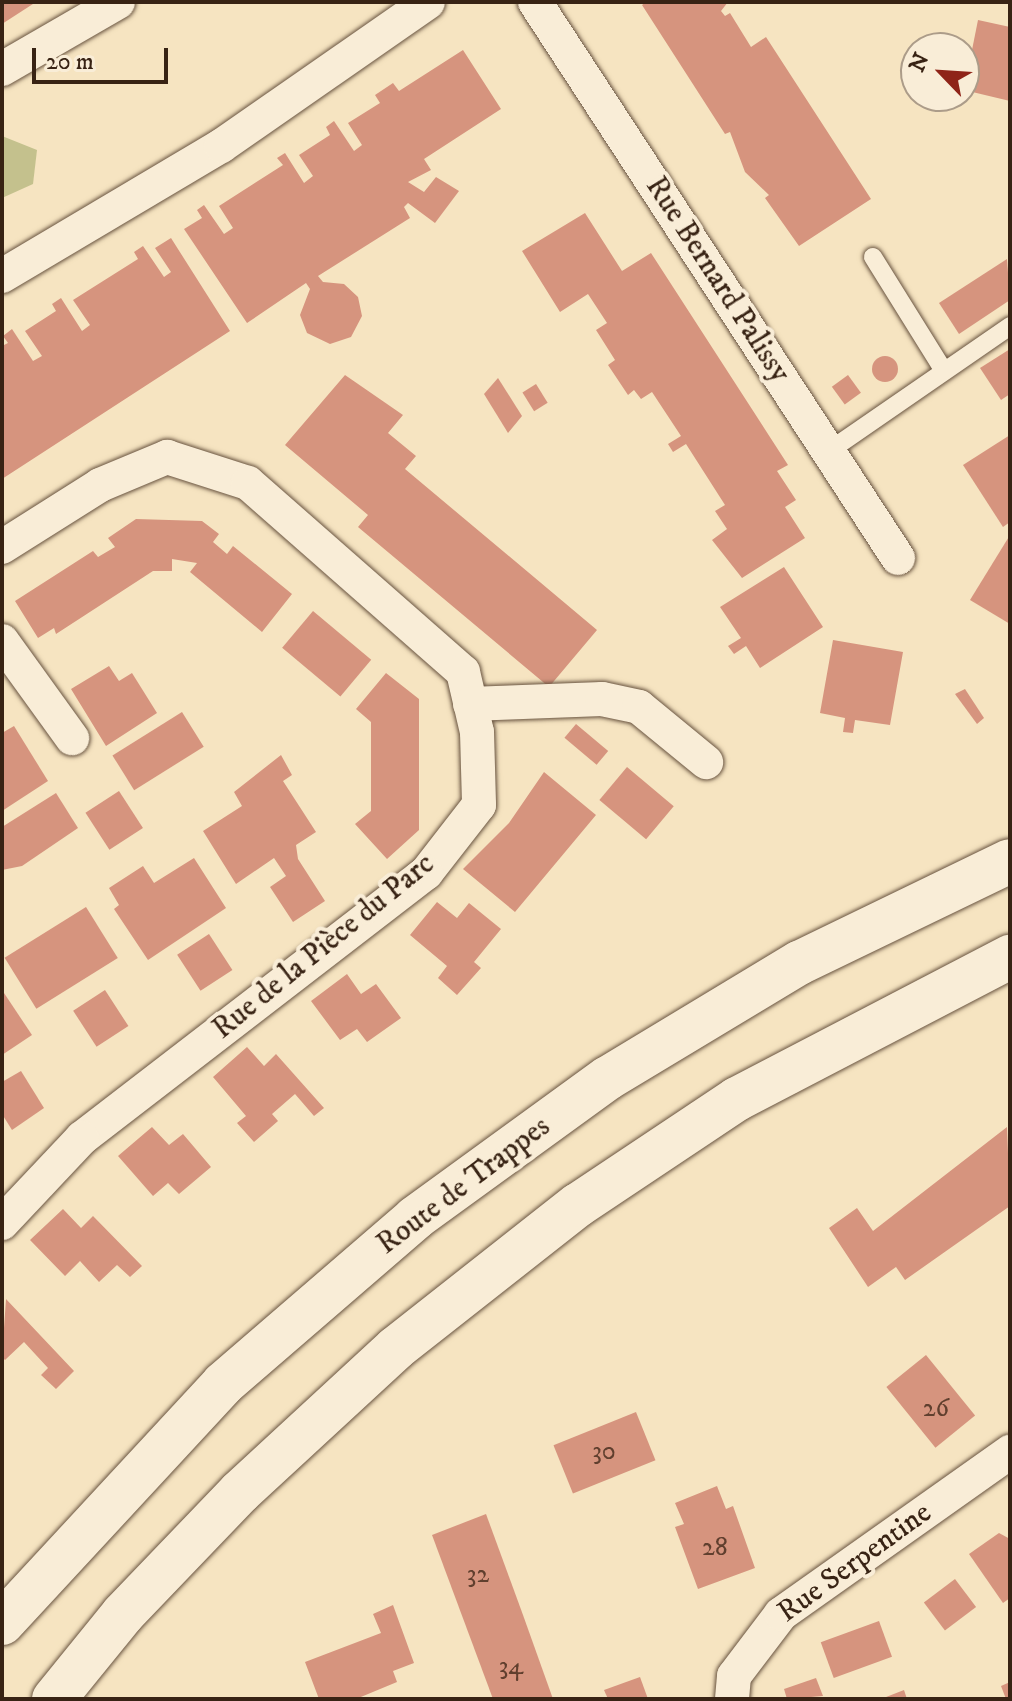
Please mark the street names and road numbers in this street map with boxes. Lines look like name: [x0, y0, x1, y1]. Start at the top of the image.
street label: Rue Bernard Palissy: [637, 170, 797, 390]
street label: Rue de la Pièce du Parc: [206, 847, 442, 1047]
street label: Route de Trappes: [370, 1109, 558, 1263]
street label: Rue Serpentine: [771, 1495, 939, 1631]

